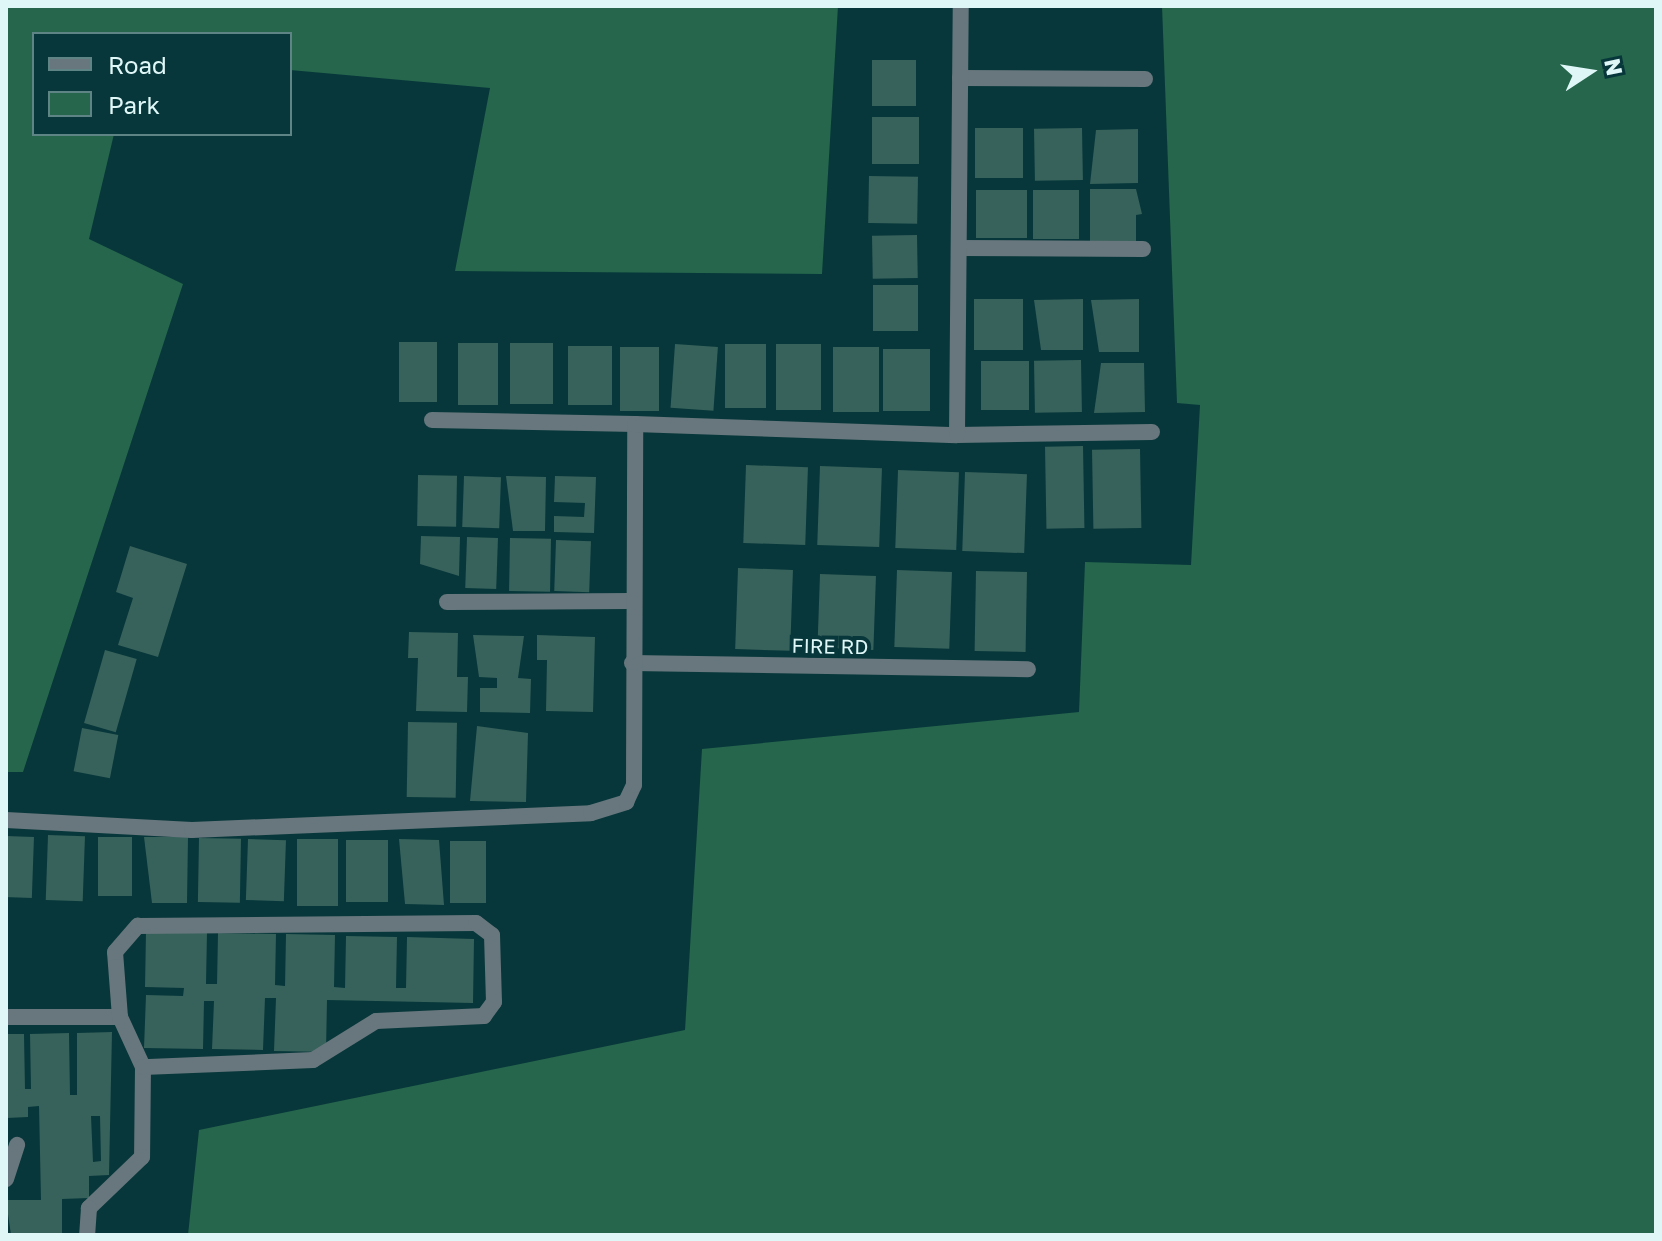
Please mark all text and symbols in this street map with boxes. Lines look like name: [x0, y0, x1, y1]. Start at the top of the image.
legend: [32, 32, 292, 136]
north arrow: [1550, 32, 1630, 112]
text: Road: [108, 50, 167, 79]
text: N: [1599, 56, 1629, 78]
text: Park: [108, 90, 160, 119]
street label: FIRE RD: [792, 633, 868, 659]

